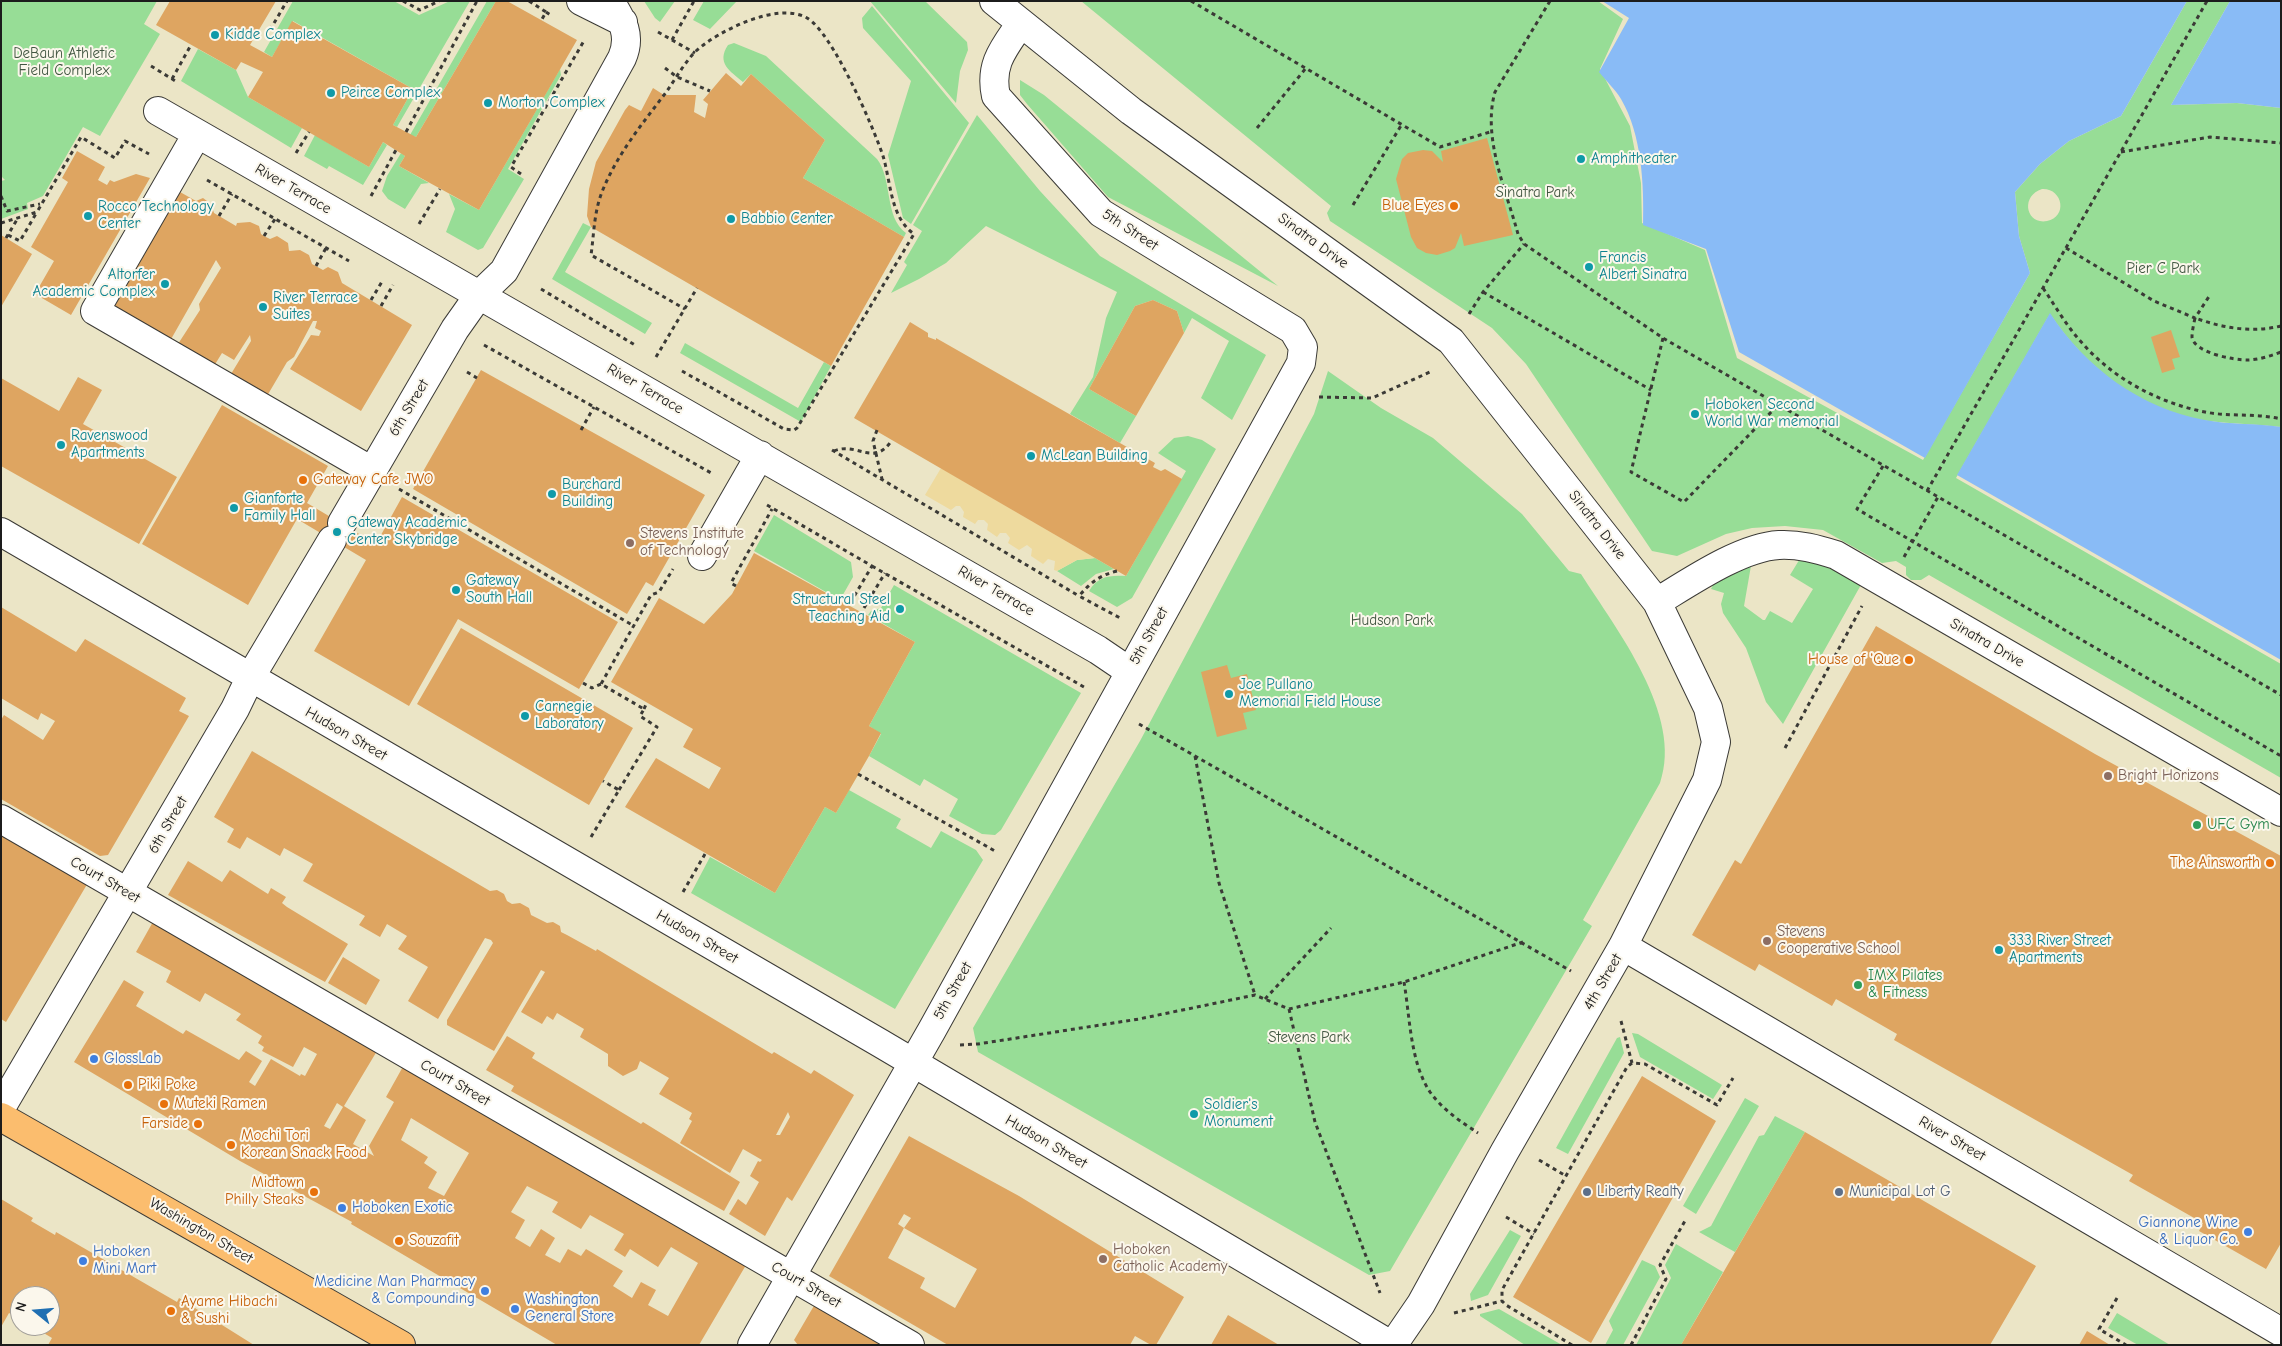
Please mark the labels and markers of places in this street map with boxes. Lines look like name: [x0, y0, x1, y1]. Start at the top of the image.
place label: Kidde Complex: [225, 26, 321, 44]
marker: Kidde Complex: [209, 29, 221, 41]
place label: Peirce Complex: [341, 84, 440, 102]
marker: Peirce Complex: [325, 87, 337, 99]
place label: Morton Complex: [498, 94, 605, 112]
marker: Morton Complex: [482, 97, 494, 109]
place label: Amphitheater: [1591, 150, 1676, 168]
marker: Amphitheater: [1575, 153, 1587, 165]
place label: Blue Eyes: [1382, 197, 1444, 215]
place label: Rocco Technology Center: [98, 198, 214, 233]
marker: Blue Eyes: [1448, 200, 1460, 212]
marker: Rocco Technology Center: [82, 210, 94, 222]
place label: Babbio Center: [741, 210, 833, 228]
marker: Babbio Center: [725, 213, 737, 225]
place label: Francis Albert Sinatra: [1599, 249, 1687, 284]
marker: Francis Albert Sinatra: [1583, 261, 1595, 273]
place label: Altorfer Academic Complex: [32, 266, 155, 301]
marker: Altorfer Academic Complex: [159, 278, 171, 290]
place label: River Terrace Suites: [273, 289, 358, 324]
marker: River Terrace Suites: [257, 301, 269, 313]
place label: Hoboken Second World War memorial: [1705, 396, 1839, 431]
marker: Hoboken Second World War memorial: [1689, 408, 1701, 420]
place label: Ravenswood Apartments: [71, 427, 148, 462]
marker: Ravenswood Apartments: [55, 439, 67, 451]
place label: McLean Building: [1041, 447, 1148, 465]
marker: McLean Building: [1025, 450, 1037, 462]
place label: Gateway Cafe JWO: [313, 471, 433, 489]
marker: Gateway Cafe JWO: [297, 474, 309, 486]
place label: Burchard Building: [562, 476, 621, 511]
marker: Burchard Building: [546, 488, 558, 500]
place label: Gianforte Family Hall: [244, 490, 316, 525]
marker: Gianforte Family Hall: [228, 502, 240, 514]
place label: Gateway Academic Center Skybridge: [347, 514, 467, 549]
place label: Stevens Institute of Technology: [640, 525, 744, 560]
marker: Gateway Academic Center Skybridge: [331, 526, 343, 538]
marker: Stevens Institute of Technology: [624, 537, 636, 549]
place label: Gateway South Hall: [466, 572, 532, 607]
marker: Gateway South Hall: [450, 584, 462, 596]
place label: Structural Steel Teaching Aid: [792, 591, 890, 626]
marker: Structural Steel Teaching Aid: [894, 603, 906, 615]
place label: House of 'Que: [1808, 651, 1899, 669]
marker: House of 'Que: [1903, 654, 1915, 666]
place label: Joe Pullano Memorial Field House: [1239, 676, 1381, 711]
marker: Joe Pullano Memorial Field House: [1223, 688, 1235, 700]
place label: Carnegie Laboratory: [535, 698, 604, 733]
marker: Carnegie Laboratory: [519, 710, 531, 722]
place label: Bright Horizons: [2118, 767, 2219, 785]
marker: Bright Horizons: [2102, 770, 2114, 782]
place label: UFC Gym: [2207, 816, 2270, 834]
marker: UFC Gym: [2191, 819, 2203, 831]
place label: The Ainsworth: [2170, 854, 2260, 872]
marker: The Ainsworth: [2264, 857, 2276, 869]
place label: Stevens Cooperative School: [1777, 923, 1900, 958]
place label: 333 River Street Apartments: [2009, 932, 2111, 967]
marker: Stevens Cooperative School: [1761, 935, 1773, 947]
marker: 333 River Street Apartments: [1993, 944, 2005, 956]
place label: IMX Pilates & Fitness: [1868, 967, 1942, 1002]
marker: IMX Pilates & Fitness: [1852, 979, 1864, 991]
place label: GlossLab: [104, 1050, 161, 1068]
marker: GlossLab: [88, 1053, 100, 1065]
place label: Piki Poke: [138, 1076, 196, 1094]
marker: Piki Poke: [122, 1079, 134, 1091]
place label: Muteki Ramen: [174, 1095, 266, 1113]
place label: Soldier's Monument: [1204, 1096, 1273, 1131]
marker: Muteki Ramen: [158, 1098, 170, 1110]
marker: Soldier's Monument: [1188, 1108, 1200, 1120]
place label: Farside: [141, 1115, 188, 1133]
marker: Farside: [192, 1118, 204, 1130]
place label: Mochi Tori Korean Snack Food: [241, 1127, 367, 1162]
marker: Mochi Tori Korean Snack Food: [225, 1139, 237, 1151]
place label: Midtown Philly Steaks: [225, 1174, 304, 1209]
place label: Liberty Realty: [1597, 1183, 1684, 1201]
place label: Municipal Lot G: [1849, 1183, 1951, 1201]
marker: Midtown Philly Steaks: [308, 1186, 320, 1198]
marker: Liberty Realty: [1581, 1186, 1593, 1198]
marker: Municipal Lot G: [1833, 1186, 1845, 1198]
place label: Hoboken Exotic: [352, 1199, 453, 1217]
marker: Hoboken Exotic: [336, 1202, 348, 1214]
place label: Giannone Wine & Liquor Co.: [2139, 1214, 2238, 1249]
marker: Giannone Wine & Liquor Co.: [2242, 1226, 2254, 1238]
place label: Souzafit: [409, 1232, 459, 1250]
marker: Souzafit: [393, 1235, 405, 1247]
place label: Hoboken Catholic Academy: [1113, 1241, 1227, 1276]
place label: Hoboken Mini Mart: [93, 1243, 156, 1278]
marker: Hoboken Catholic Academy: [1097, 1253, 1109, 1265]
marker: Hoboken Mini Mart: [77, 1255, 89, 1267]
place label: Medicine Man Pharmacy & Compounding: [314, 1273, 475, 1308]
marker: Medicine Man Pharmacy & Compounding: [479, 1285, 491, 1297]
place label: Washington General Store: [525, 1291, 614, 1326]
place label: Ayame Hibachi & Sushi: [181, 1293, 278, 1328]
marker: Washington General Store: [509, 1303, 521, 1315]
marker: Ayame Hibachi & Sushi: [165, 1305, 177, 1317]

